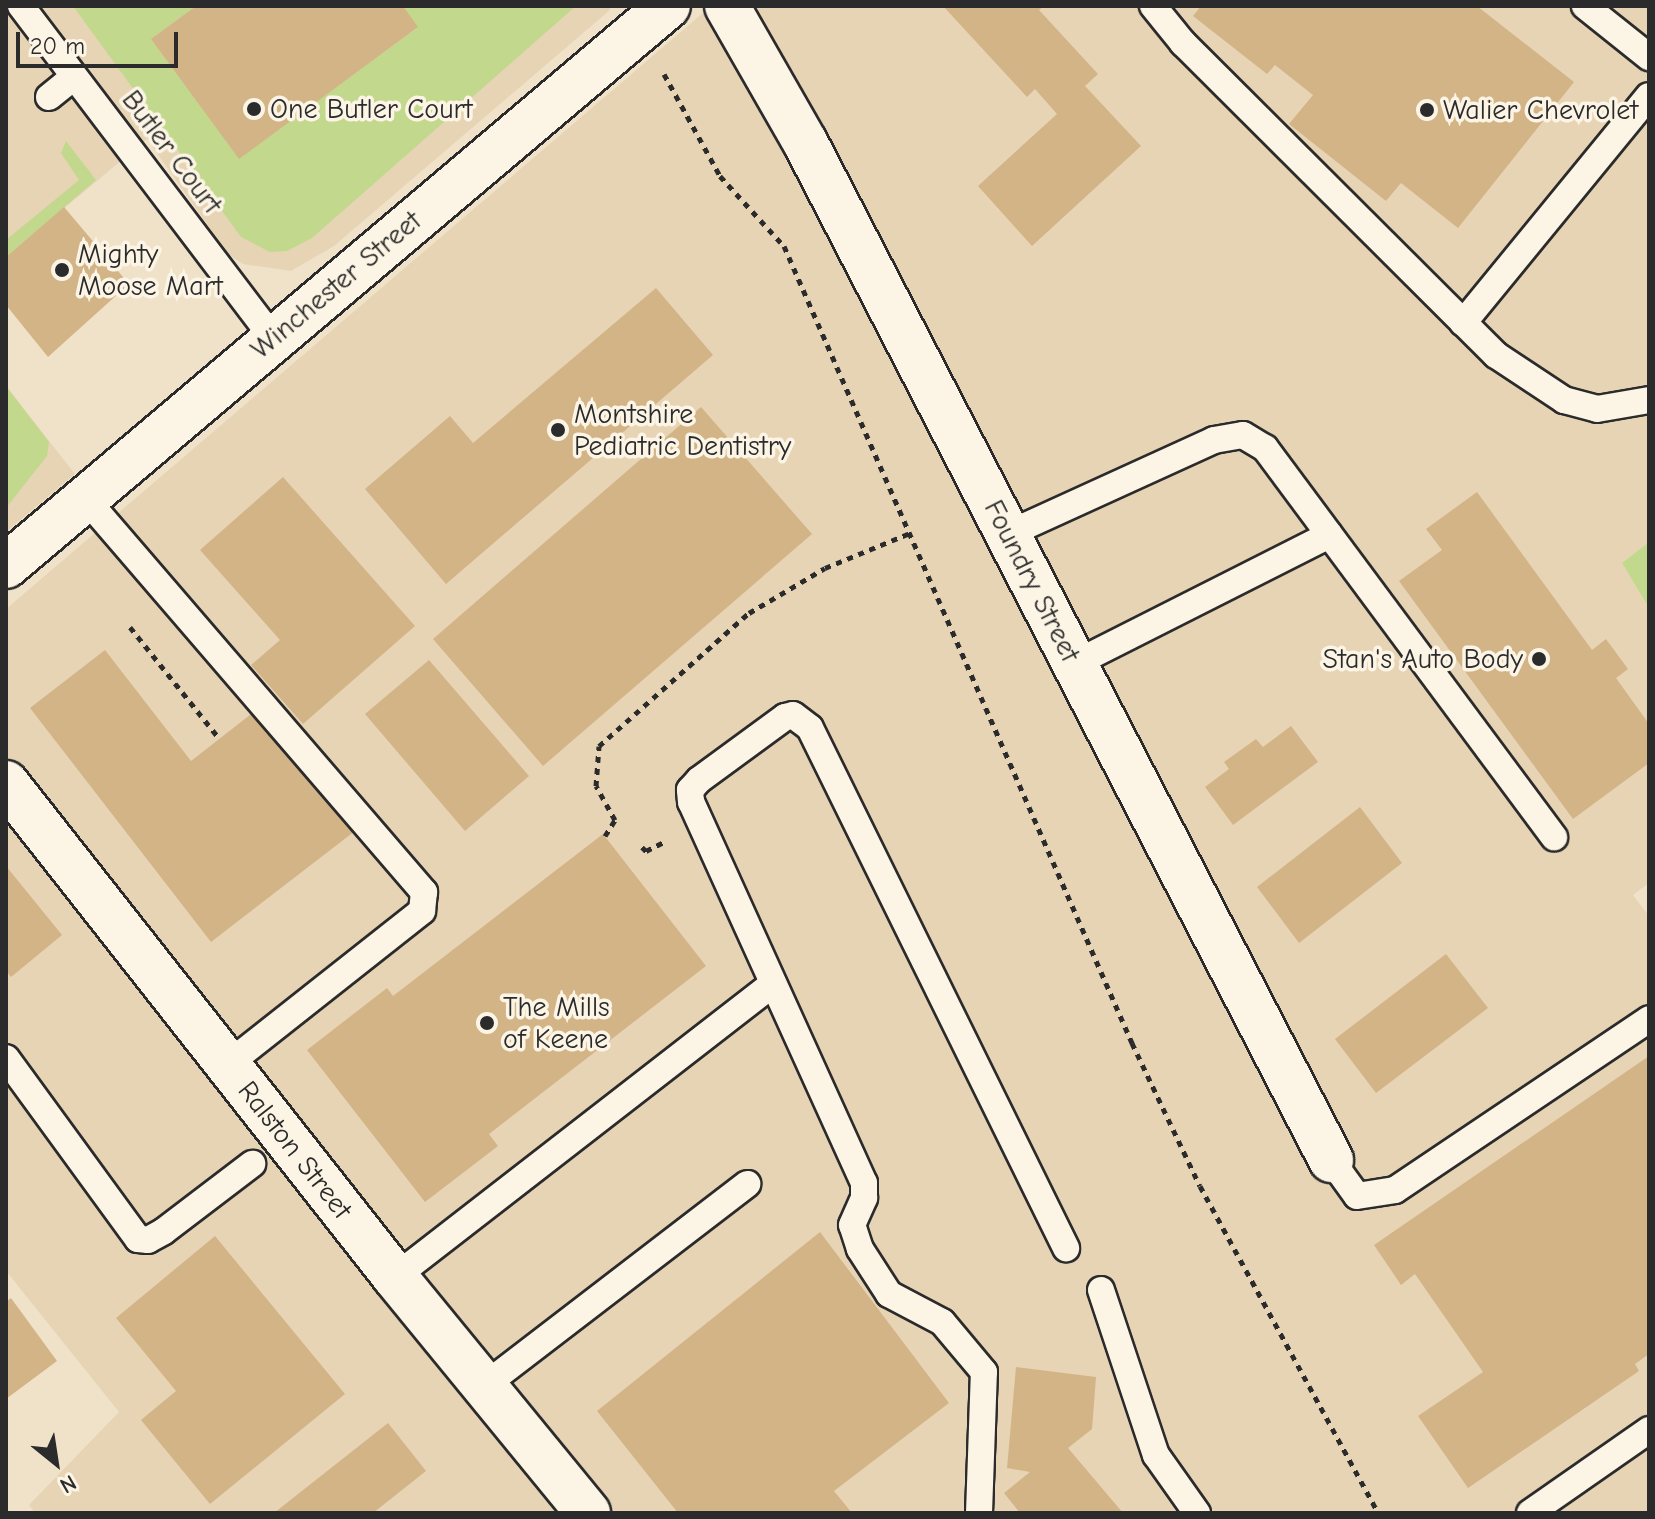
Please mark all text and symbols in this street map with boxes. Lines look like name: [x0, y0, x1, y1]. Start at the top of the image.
scale bar: [20, 16, 182, 66]
text: 20 m: [30, 32, 85, 60]
street label: Butler Court: [115, 84, 229, 220]
place label: One Butler Court: [270, 92, 473, 126]
place label: Walier Chevrolet: [1443, 93, 1638, 127]
marker: One Butler Court: [245, 100, 263, 118]
marker: Walier Chevrolet: [1418, 101, 1436, 119]
street label: Winchester Street: [244, 204, 428, 366]
place label: Mighty Moose Mart: [78, 237, 223, 303]
marker: Mighty Moose Mart: [53, 261, 71, 279]
place label: Montshire Pediatric Dentistry: [574, 397, 791, 463]
marker: Montshire Pediatric Dentistry: [549, 421, 567, 439]
street label: Foundry Street: [977, 494, 1087, 668]
place label: Stan's Auto Body: [1322, 642, 1523, 676]
marker: Stan's Auto Body: [1530, 650, 1548, 668]
place label: The Mills of Keene: [503, 990, 610, 1056]
marker: The Mills of Keene: [478, 1014, 496, 1032]
street label: Ralston Street: [231, 1074, 359, 1226]
north arrow: [16, 1423, 96, 1503]
text: N: [55, 1469, 81, 1499]

